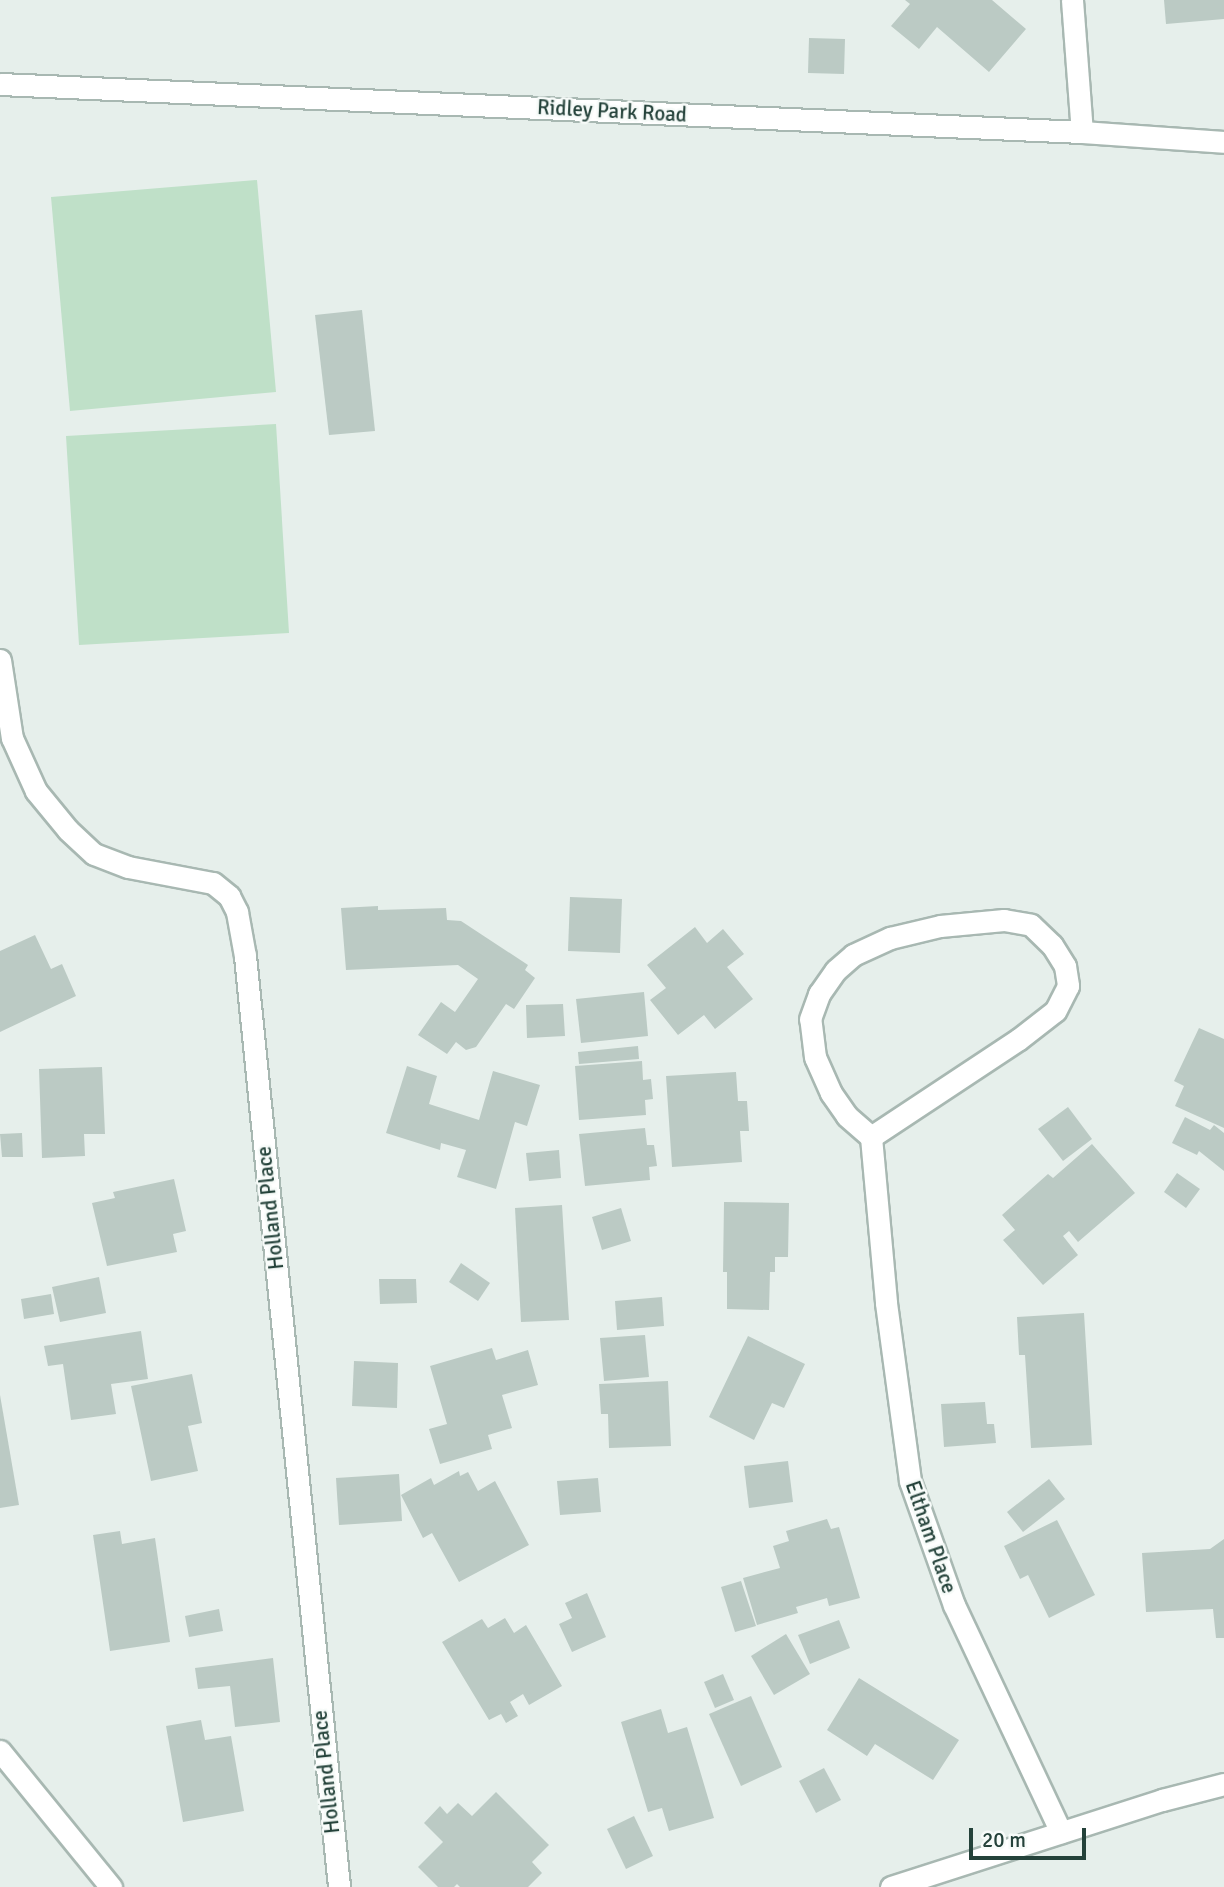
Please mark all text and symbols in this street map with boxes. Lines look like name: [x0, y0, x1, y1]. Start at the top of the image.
street label: Ridley Park Road: [536, 94, 688, 128]
street label: Holland Place: [251, 1145, 289, 1271]
street label: Eltham Place: [900, 1477, 962, 1597]
street label: Holland Place: [307, 1709, 345, 1835]
scale bar: [972, 1814, 1089, 1858]
text: 20 m: [982, 1827, 1026, 1853]

